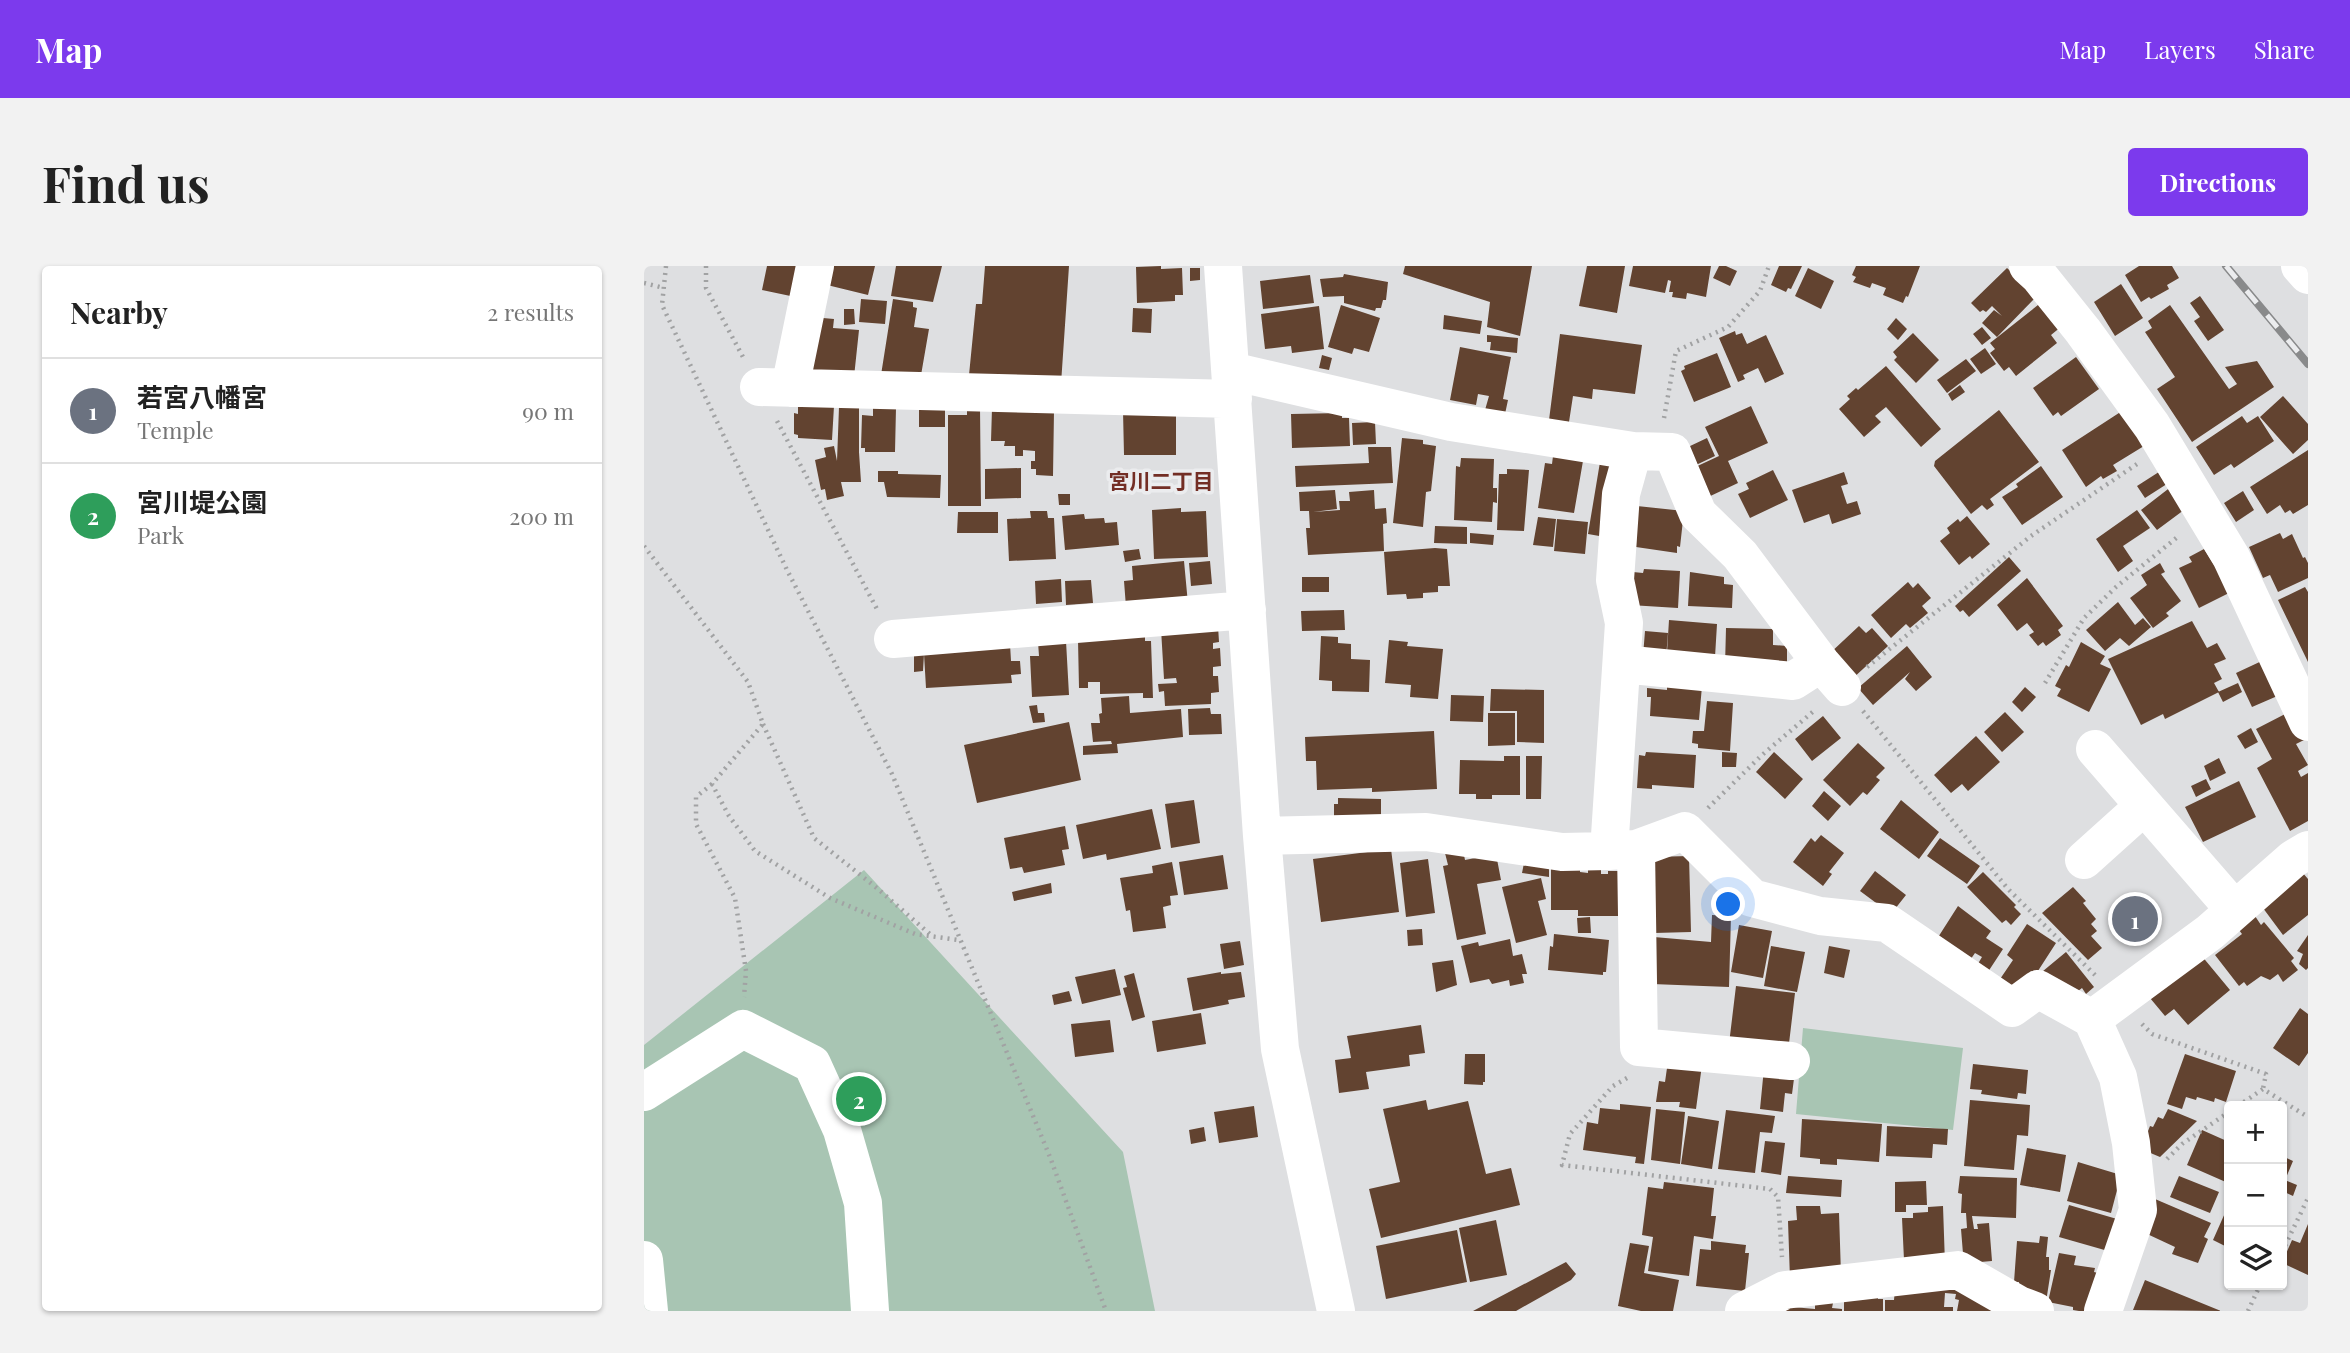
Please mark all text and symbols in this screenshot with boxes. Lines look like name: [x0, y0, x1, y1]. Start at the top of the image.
text: Map: [35, 27, 102, 71]
text: Map: [2060, 33, 2106, 65]
text: Layers: [2144, 33, 2216, 65]
text: Share: [2254, 33, 2315, 65]
button: Directions: [2128, 148, 2308, 216]
text: Find us: [42, 150, 210, 215]
text: Nearby: [70, 292, 168, 332]
text: 2 results: [487, 296, 574, 327]
text: 若宮八幡宮: [137, 379, 267, 414]
text: 1: [89, 395, 97, 426]
text: 90 m: [522, 395, 574, 426]
text: Temple: [137, 414, 214, 445]
district label: 宮川二丁目: [1109, 466, 1214, 494]
text: 宮川堤公園: [137, 484, 267, 519]
text: 2: [87, 500, 99, 531]
text: 200 m: [509, 500, 574, 531]
text: Park: [137, 519, 184, 550]
your location: [1711, 887, 1745, 921]
pin: 1: [2112, 893, 2158, 945]
pin: 2: [836, 1073, 882, 1125]
map controls: [2224, 1101, 2287, 1290]
button: +: [2224, 1101, 2287, 1164]
button: −: [2224, 1164, 2287, 1227]
button: layers: [2224, 1227, 2287, 1290]

